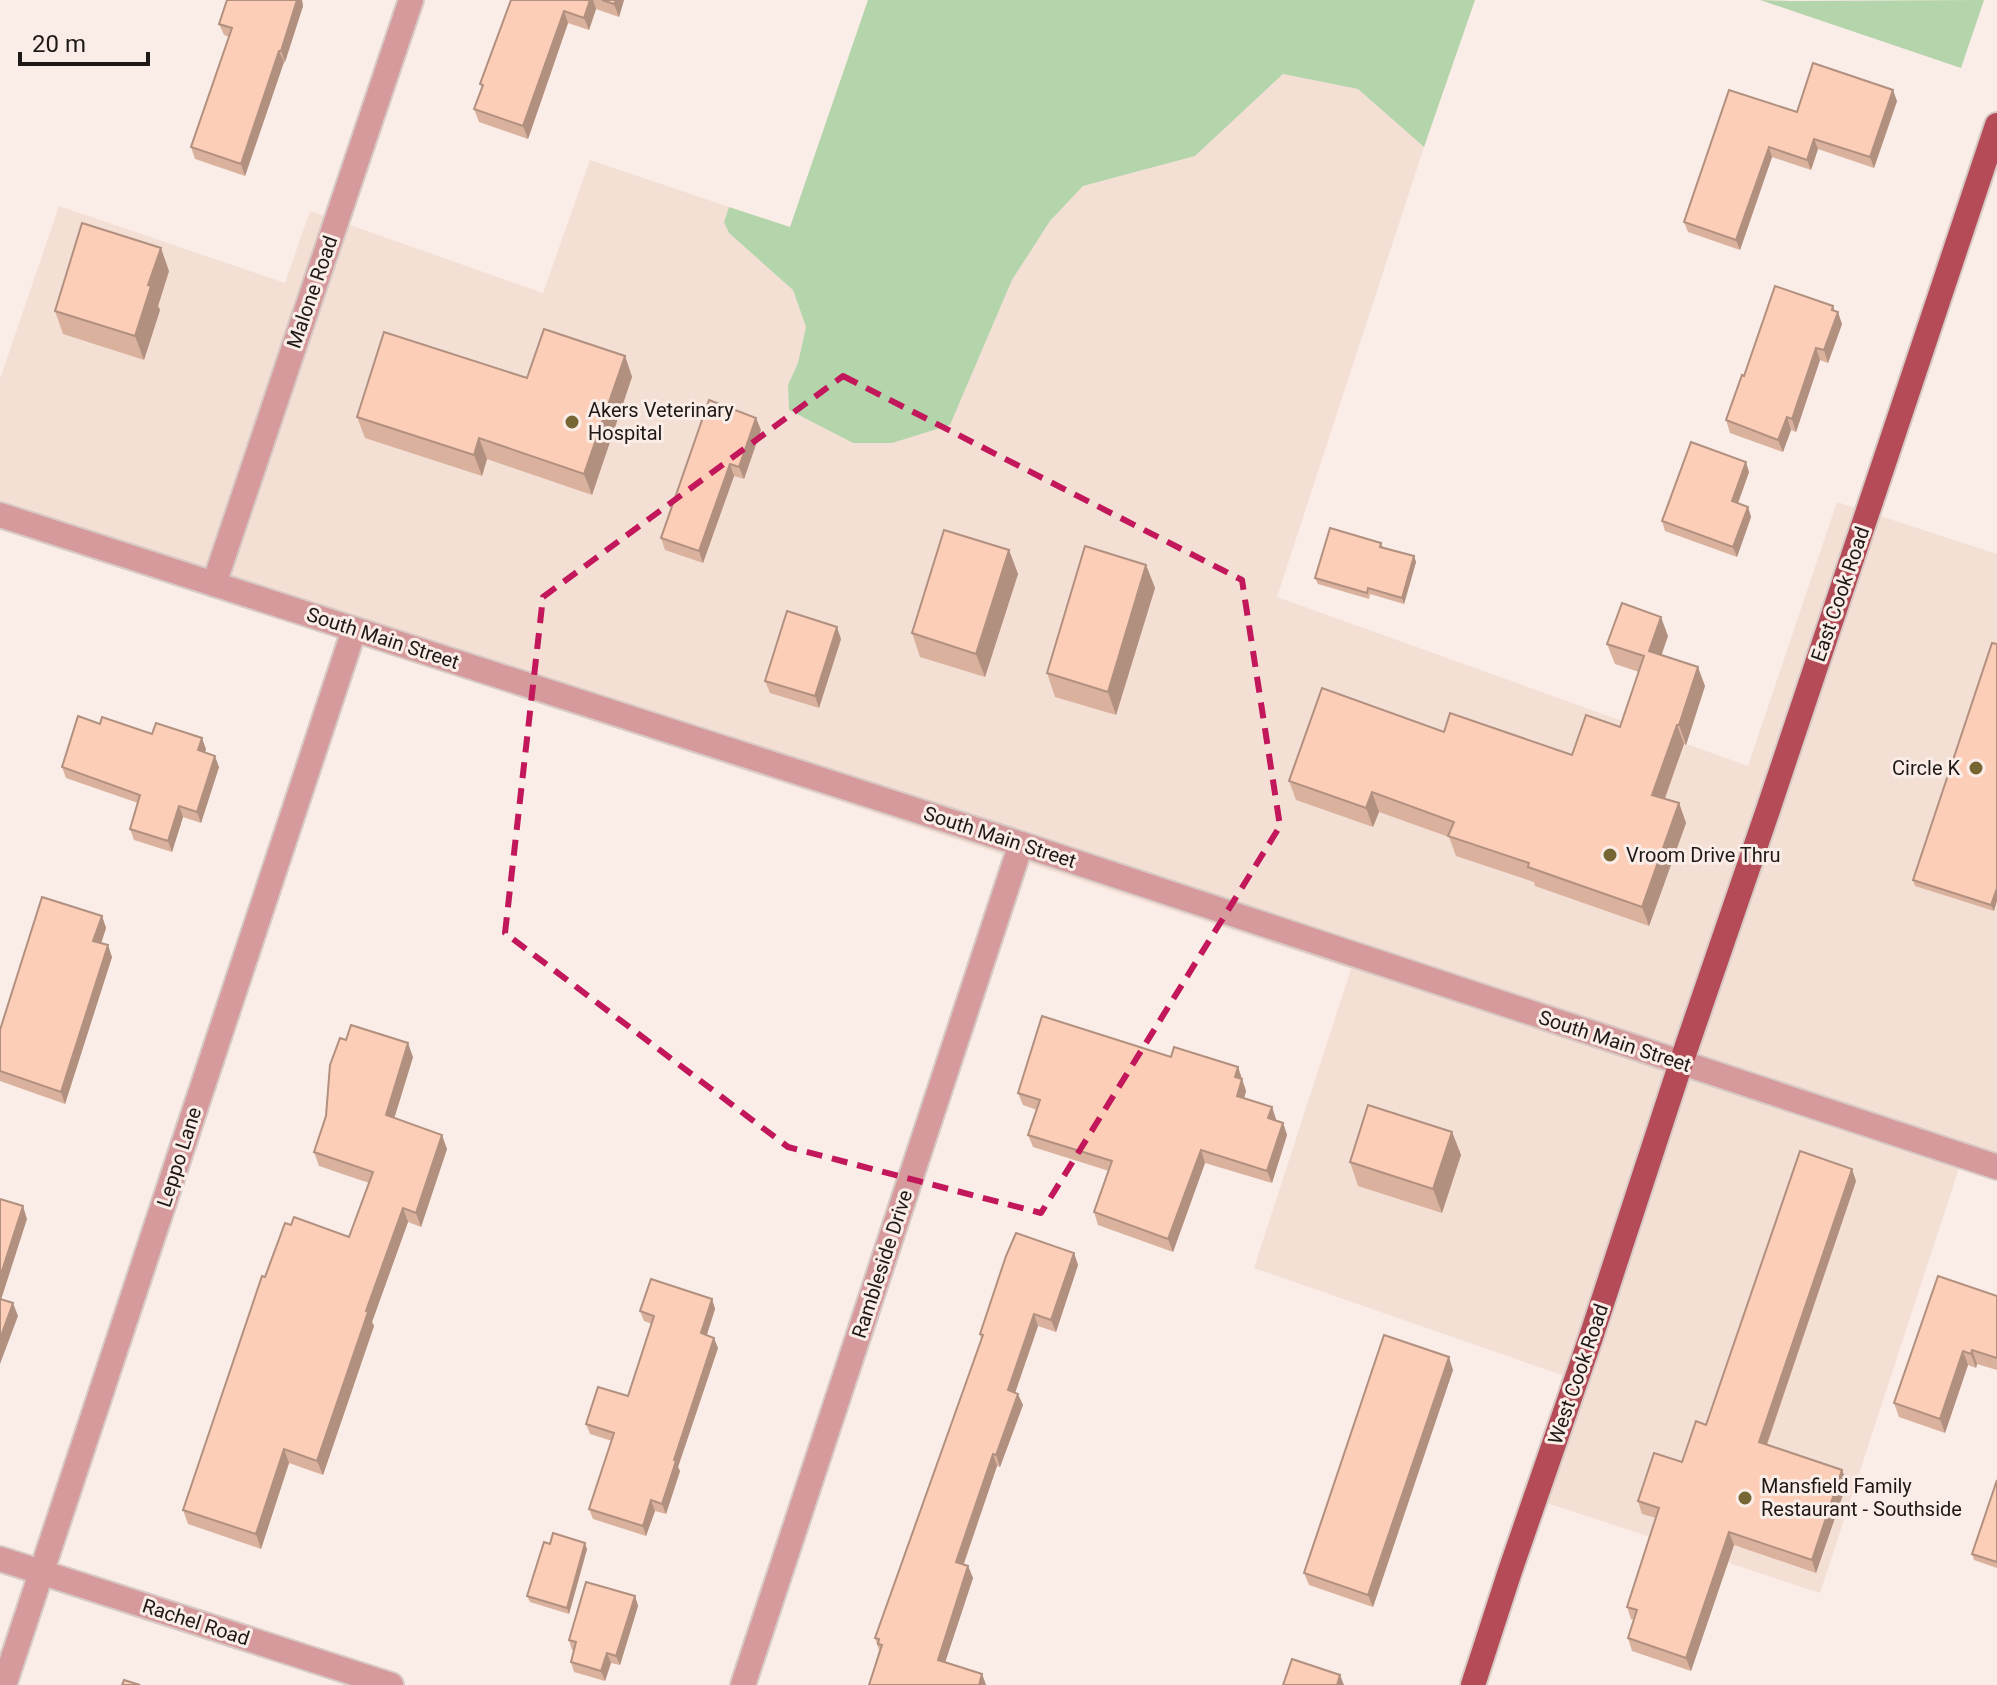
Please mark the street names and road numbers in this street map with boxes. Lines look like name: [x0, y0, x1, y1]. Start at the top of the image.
street label: Malone Road: [282, 233, 342, 351]
street label: East Cook Road: [1806, 523, 1874, 665]
street label: South Main Street: [304, 602, 462, 674]
street label: South Main Street: [921, 801, 1079, 873]
street label: South Main Street: [1536, 1005, 1694, 1077]
street label: Leppo Lane: [152, 1104, 206, 1210]
street label: Rambleside Drive: [847, 1187, 917, 1341]
street label: West Cook Road: [1543, 1301, 1613, 1447]
street label: Rachel Road: [140, 1593, 252, 1651]

